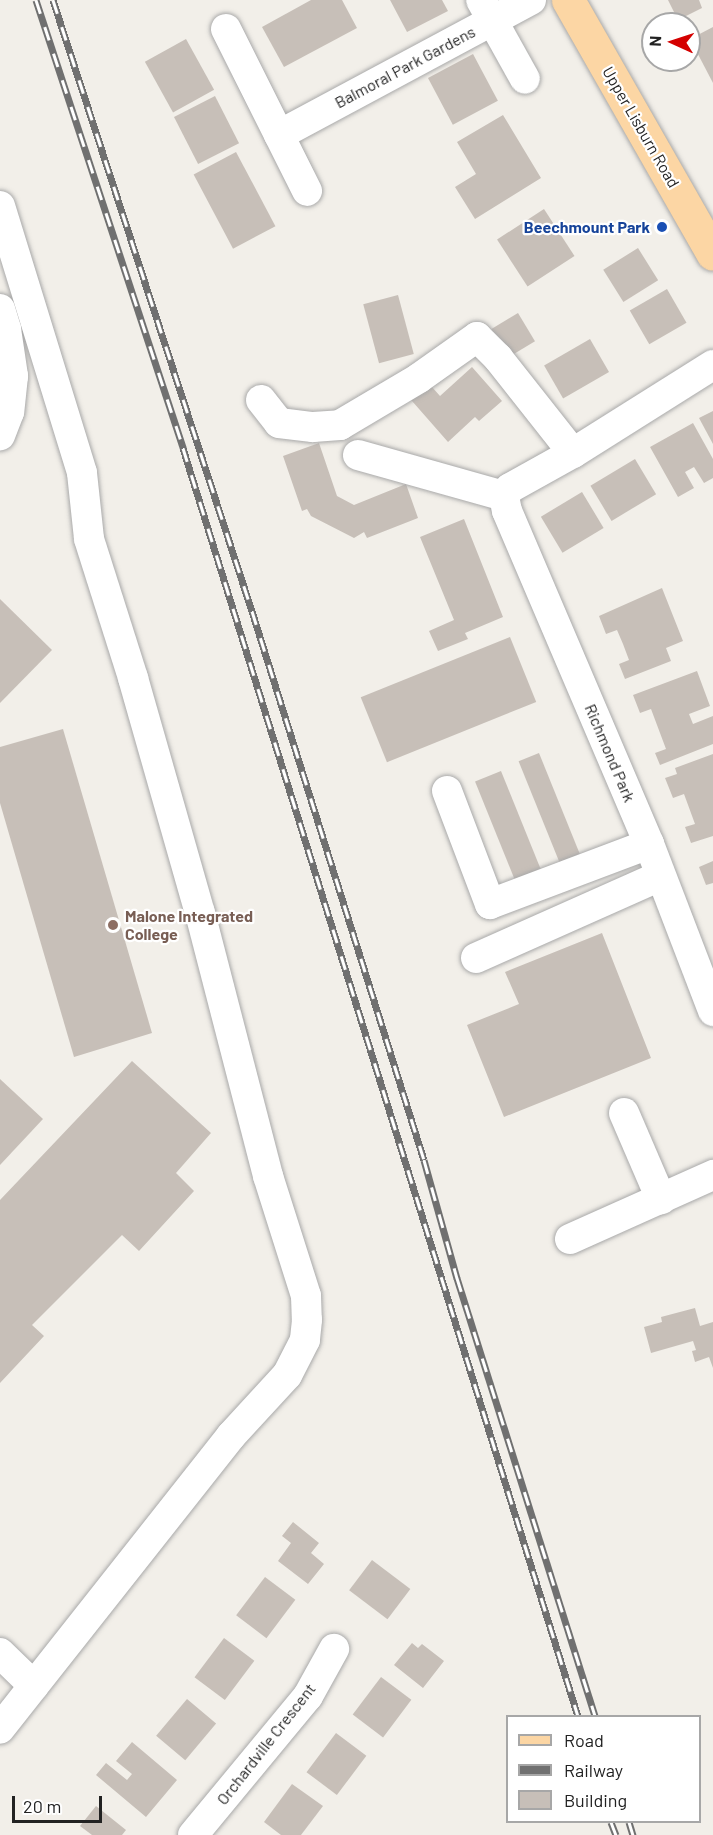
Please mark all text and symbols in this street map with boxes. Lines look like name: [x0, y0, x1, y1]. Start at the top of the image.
north arrow: [641, 12, 701, 72]
street label: Balmoral Park Gardens: [331, 22, 479, 112]
text: N: [645, 35, 664, 47]
street label: Upper Lisburn Road: [599, 63, 683, 191]
place label: Beechmount Park: [524, 217, 650, 237]
marker: Beechmount Park: [655, 220, 669, 234]
street label: Richmond Park: [581, 701, 639, 805]
place label: Malone Integrated College: [125, 906, 253, 944]
marker: Malone Integrated College: [106, 918, 120, 932]
street label: Orchardville Crescent: [213, 1679, 319, 1809]
legend: [506, 1715, 701, 1823]
text: Road: [564, 1729, 604, 1751]
text: Railway: [564, 1759, 623, 1781]
scale bar: [15, 1784, 105, 1822]
text: Building: [564, 1789, 627, 1811]
text: 20 m: [23, 1795, 61, 1817]

